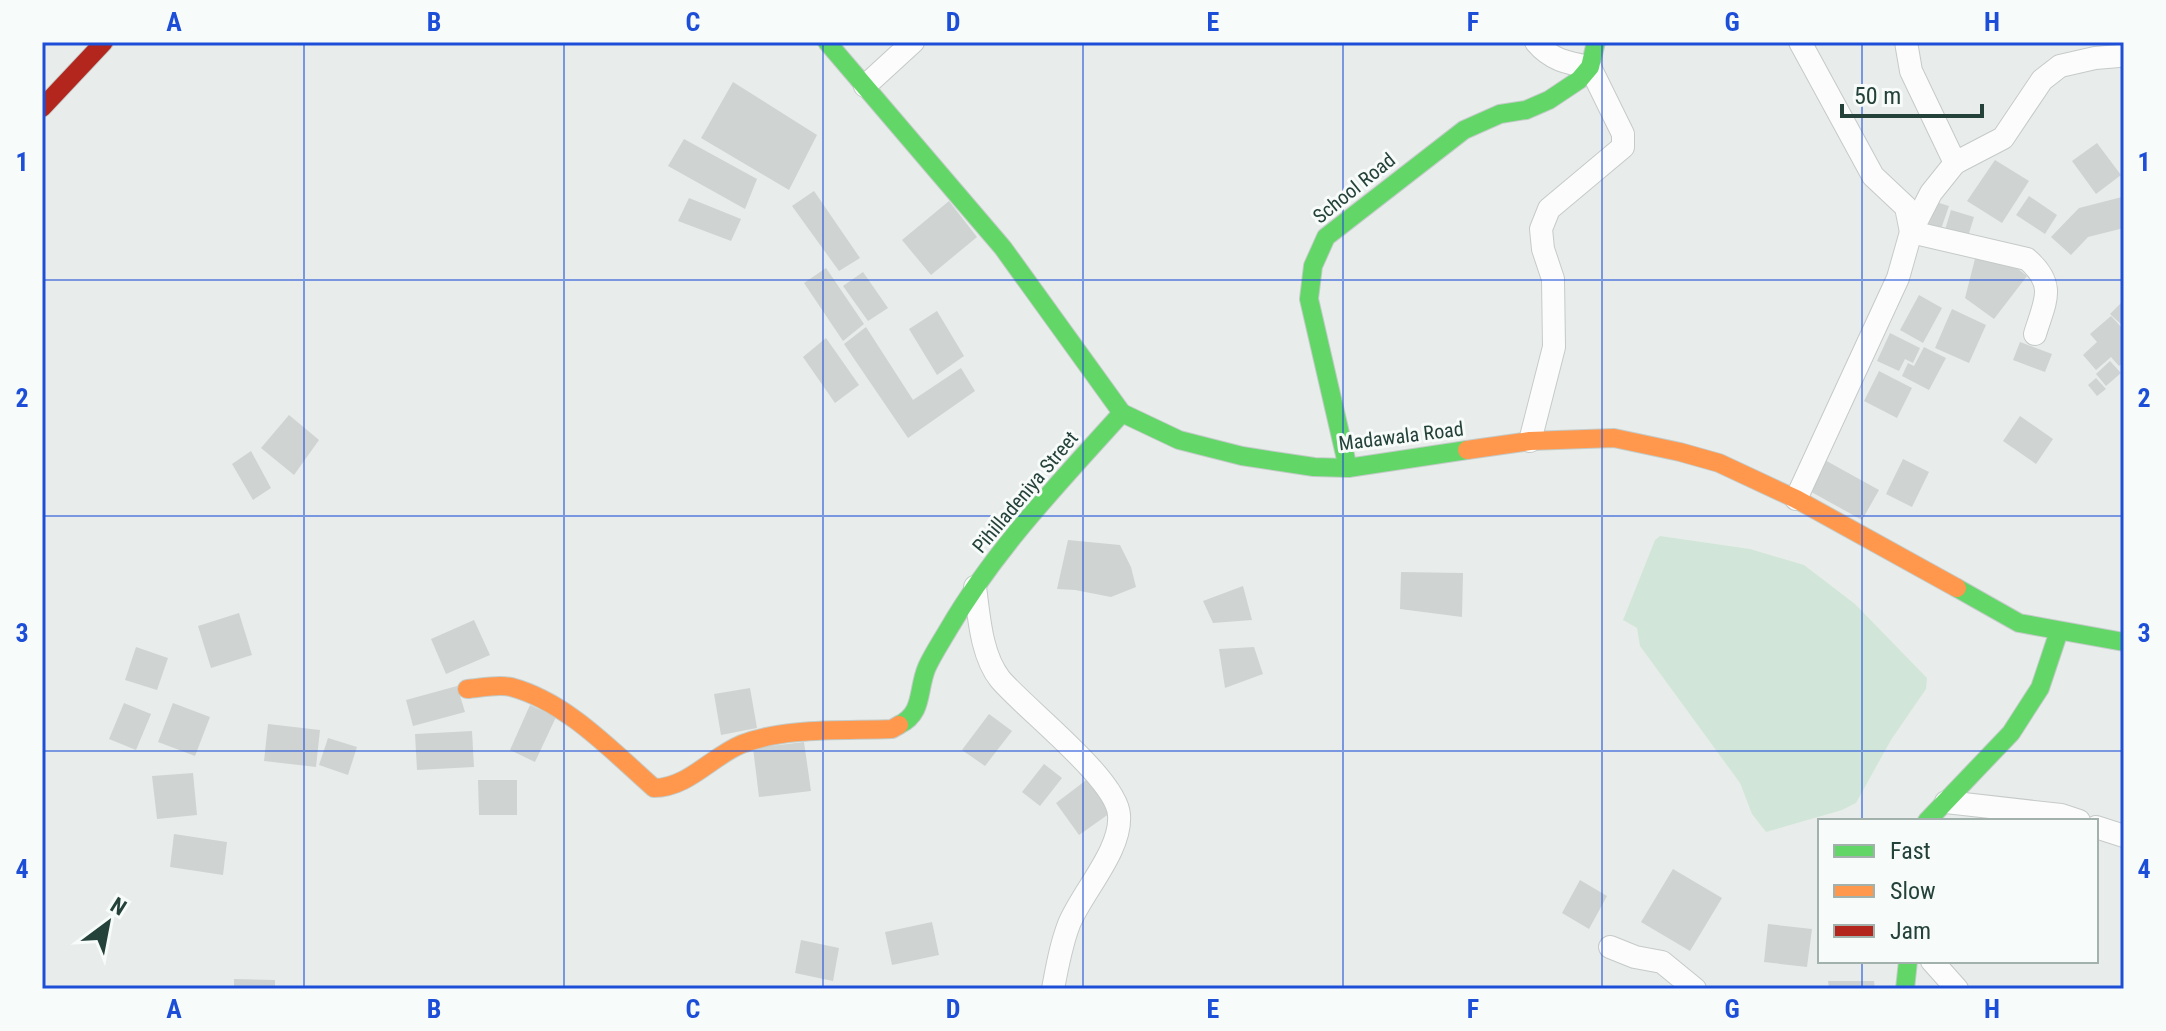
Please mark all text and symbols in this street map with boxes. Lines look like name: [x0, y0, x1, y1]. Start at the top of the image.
text: A: [166, 7, 182, 37]
text: B: [427, 7, 441, 37]
text: C: [686, 7, 701, 37]
text: D: [946, 7, 960, 37]
text: E: [1207, 7, 1220, 37]
text: F: [1467, 7, 1479, 37]
text: G: [1724, 7, 1740, 37]
text: H: [1984, 7, 2000, 37]
scale bar: [1842, 68, 1982, 118]
text: 50 m: [1854, 82, 1901, 110]
text: 1: [15, 147, 29, 177]
text: 1: [2137, 147, 2151, 177]
street label: School Road: [1308, 148, 1400, 228]
text: 2: [15, 383, 29, 413]
text: 2: [2137, 383, 2151, 413]
street label: Madawala Road: [1337, 416, 1465, 456]
street label: Pihilladeniya Street: [967, 426, 1083, 558]
text: 3: [15, 618, 29, 648]
text: 3: [2137, 618, 2151, 648]
legend: [1818, 819, 2098, 963]
text: Fast: [1890, 837, 1931, 865]
text: 4: [15, 854, 29, 884]
text: 4: [2137, 854, 2151, 884]
text: Slow: [1890, 877, 1936, 905]
north arrow: [68, 883, 148, 963]
text: N: [106, 892, 131, 921]
text: Jam: [1890, 917, 1931, 945]
text: A: [166, 994, 182, 1024]
text: B: [427, 994, 441, 1024]
text: C: [686, 994, 701, 1024]
text: D: [946, 994, 960, 1024]
text: E: [1207, 994, 1220, 1024]
text: F: [1467, 994, 1479, 1024]
text: G: [1724, 994, 1740, 1024]
text: H: [1984, 994, 2000, 1024]

